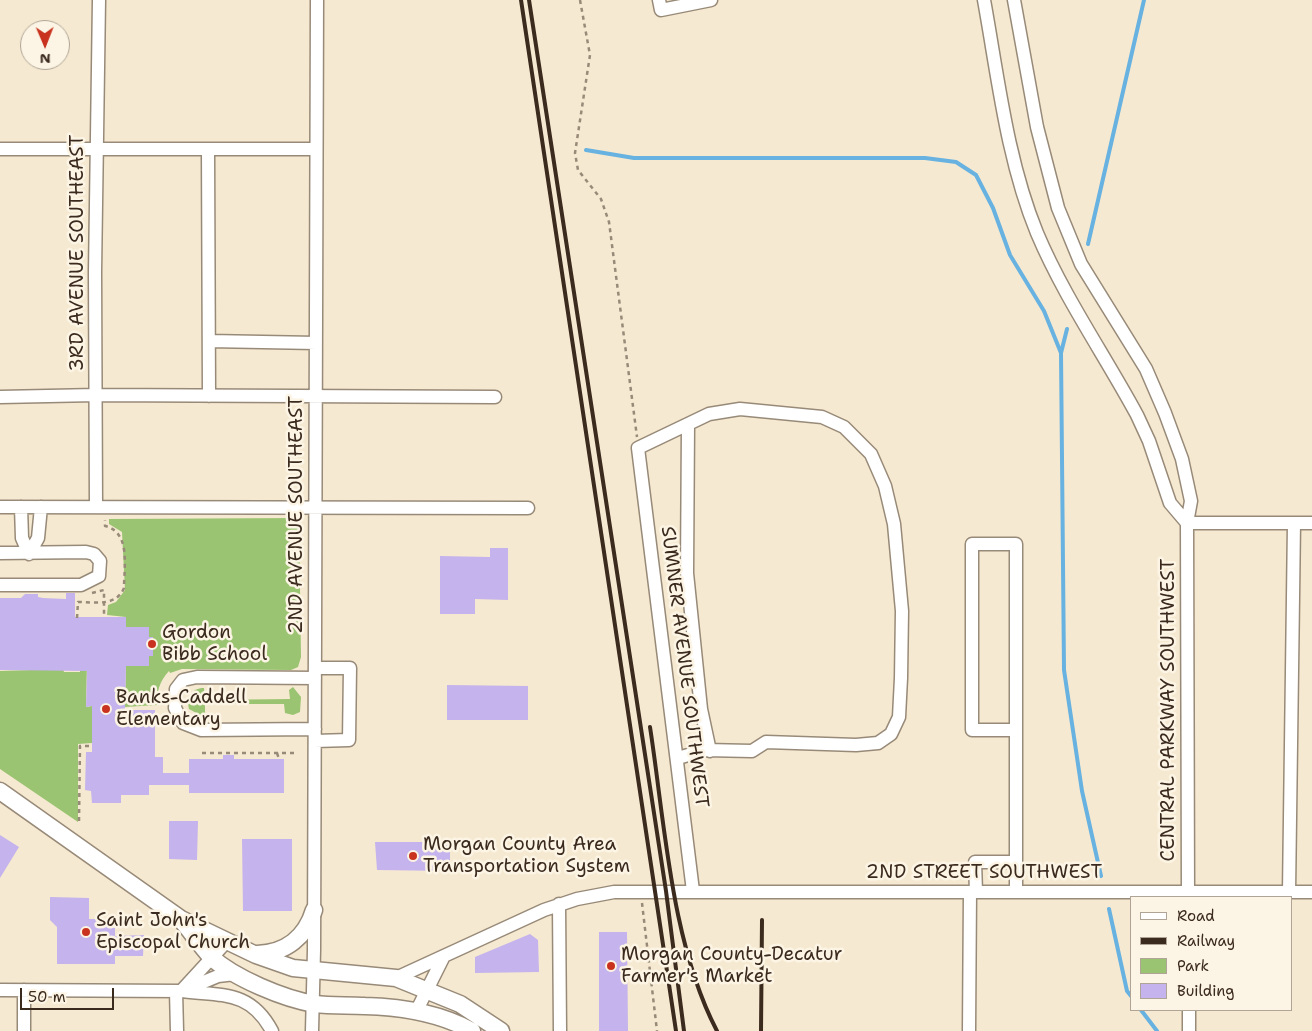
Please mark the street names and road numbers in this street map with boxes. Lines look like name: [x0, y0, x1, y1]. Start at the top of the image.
street label: 3RD AVENUE SOUTHEAST: [67, 135, 89, 371]
street label: 2ND AVENUE SOUTHEAST: [286, 396, 308, 634]
street label: SUMNER AVENUE SOUTHWEST: [655, 525, 713, 809]
street label: CENTRAL PARKWAY SOUTHWEST: [1158, 559, 1180, 861]
street label: 2ND STREET SOUTHWEST: [866, 862, 1102, 884]

